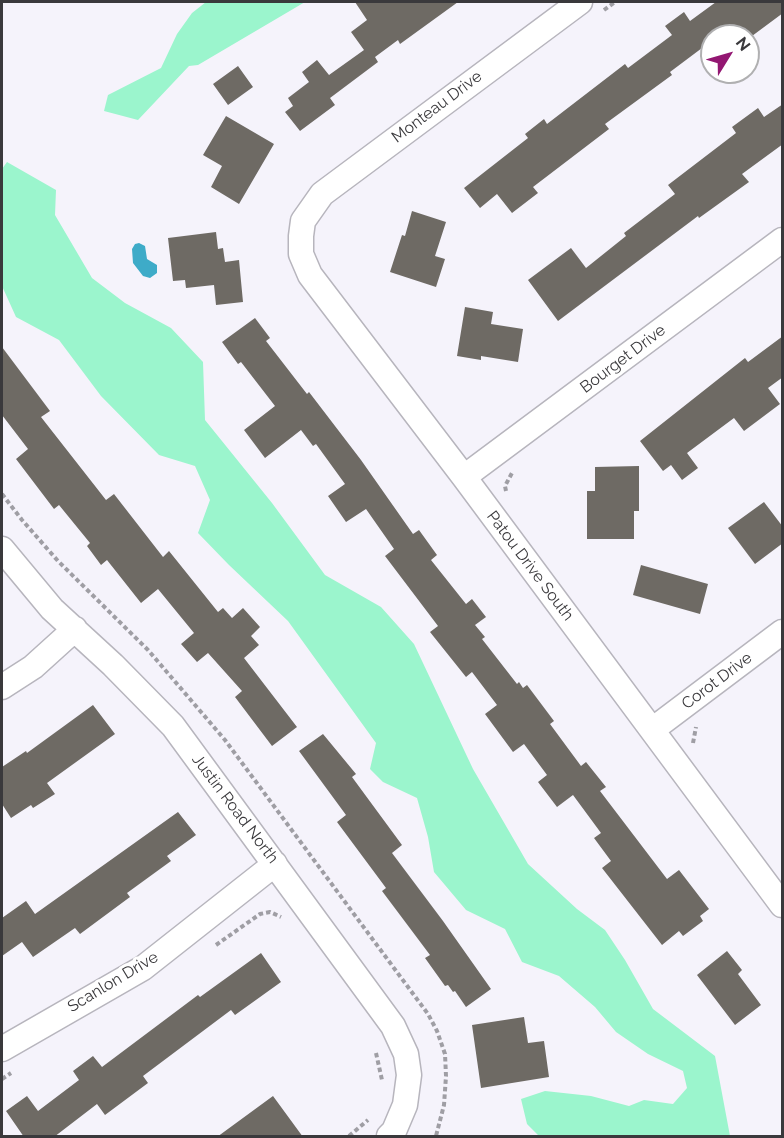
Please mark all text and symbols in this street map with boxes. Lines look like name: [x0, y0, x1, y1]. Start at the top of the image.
north arrow: [700, 24, 760, 84]
text: N: [732, 33, 754, 55]
street label: Monteau Drive: [388, 67, 486, 147]
street label: Bourget Drive: [577, 321, 669, 397]
street label: Patou Drive South: [482, 507, 578, 625]
street label: Corot Drive: [678, 648, 756, 714]
street label: Justin Road North: [188, 751, 282, 867]
street label: Scanlon Drive: [64, 948, 162, 1016]

